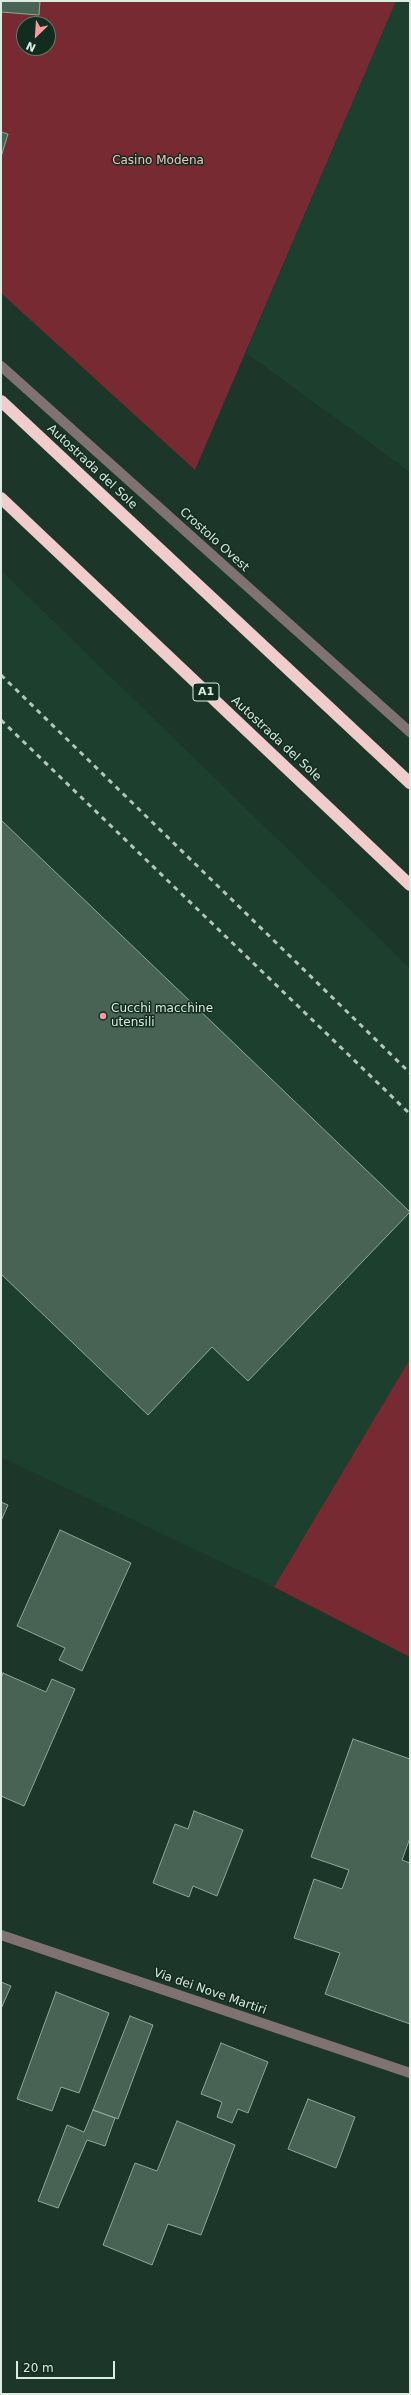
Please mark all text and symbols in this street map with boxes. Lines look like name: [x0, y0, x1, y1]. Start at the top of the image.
north arrow: [16, 16, 56, 56]
text: N: [24, 39, 38, 54]
park label: Casino Modena: [112, 154, 204, 168]
street label: Autostrada del Sole: [44, 422, 140, 512]
street label: Crostolo Ovest: [176, 505, 252, 575]
road number: A1: [193, 683, 219, 701]
street label: Autostrada del Sole: [228, 694, 324, 784]
place label: Cucchi macchine utensili: [111, 1002, 213, 1030]
marker: Cucchi macchine utensili: [98, 1011, 108, 1021]
street label: Via dei Nove Martiri: [152, 1966, 268, 2018]
scale bar: [18, 2353, 117, 2379]
text: 20 m: [23, 2361, 54, 2375]

